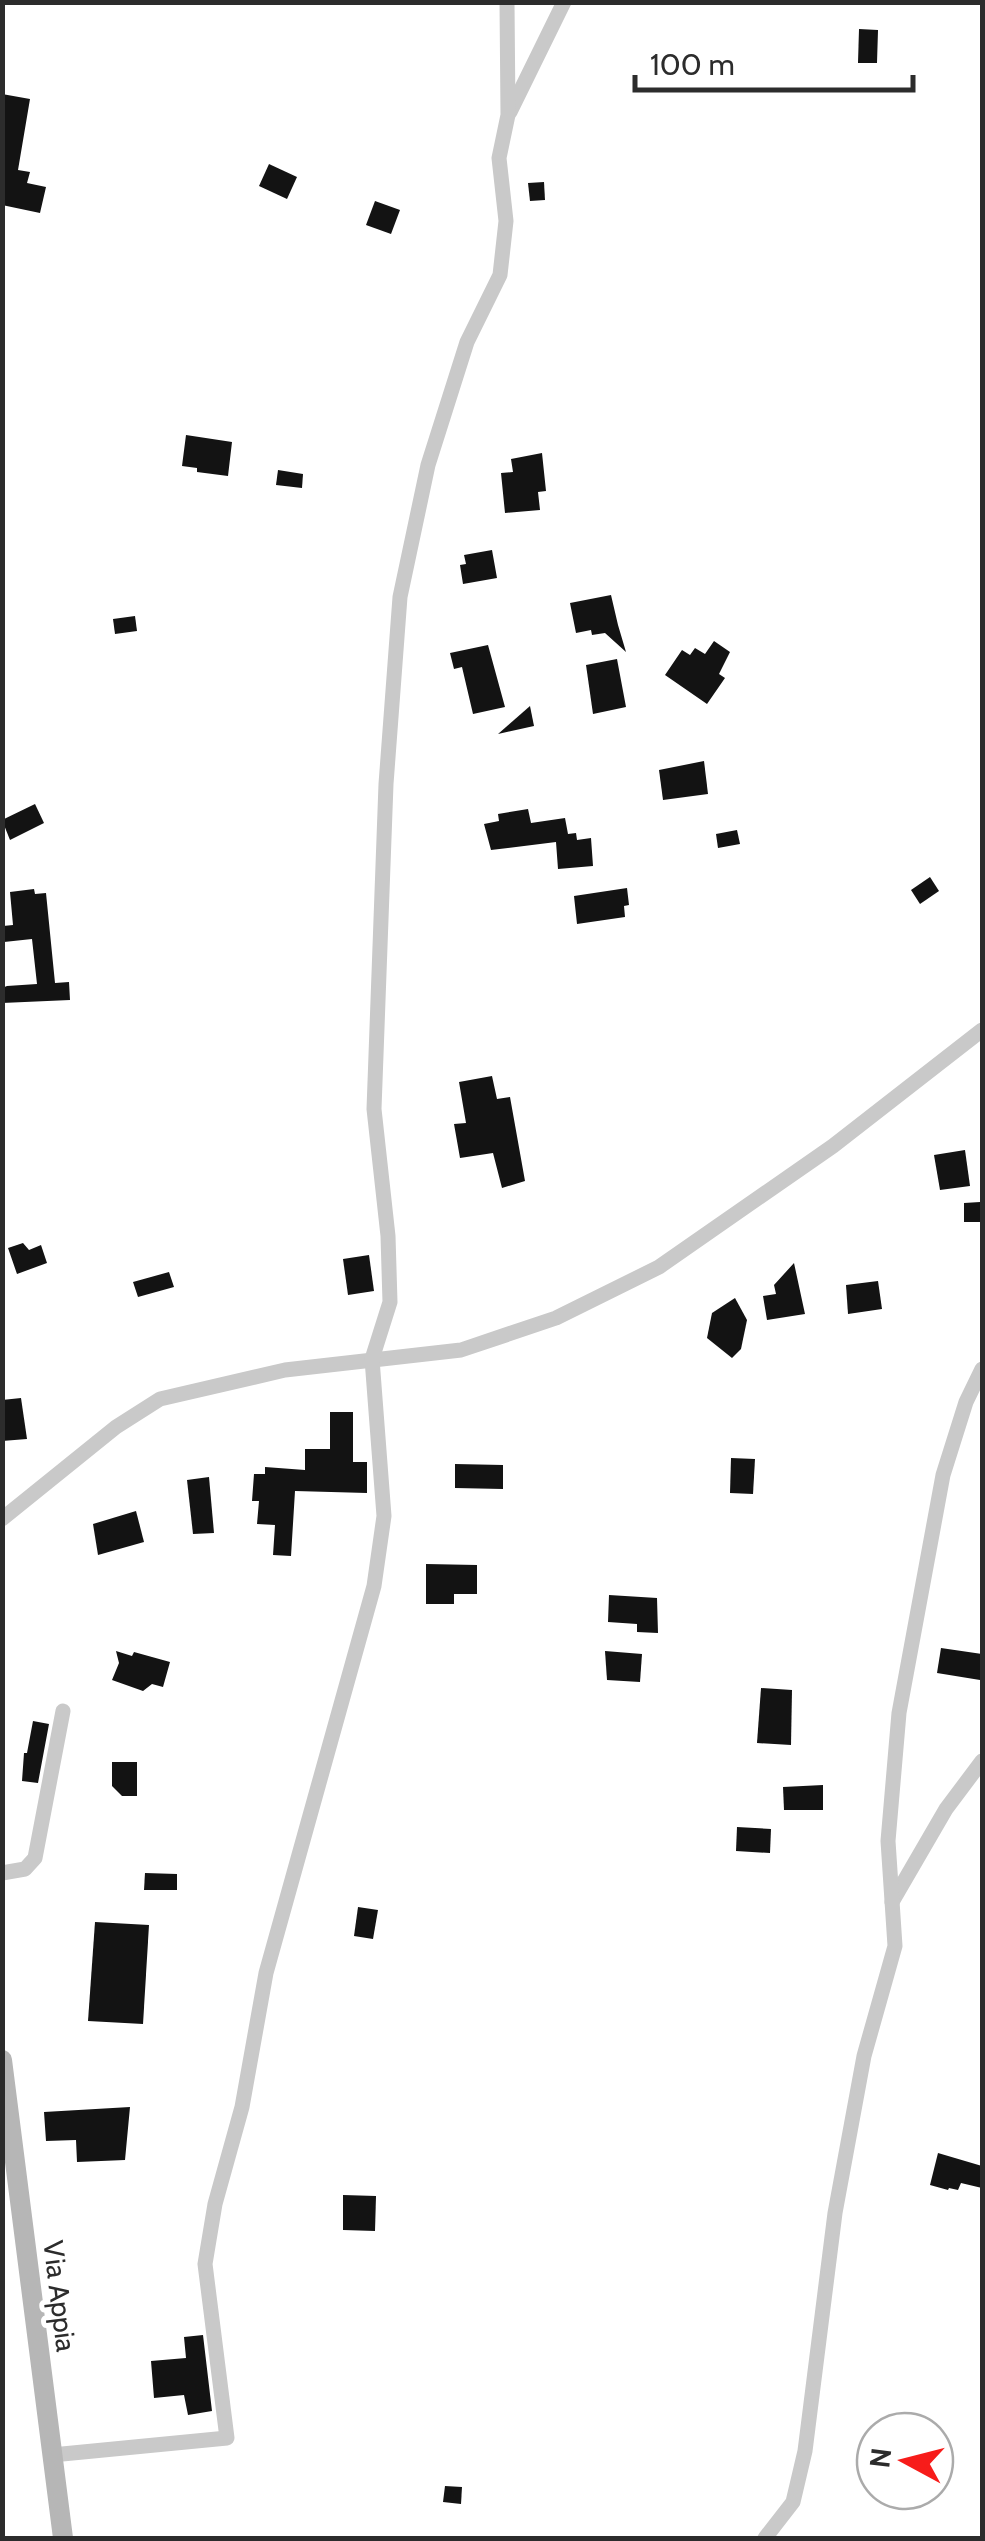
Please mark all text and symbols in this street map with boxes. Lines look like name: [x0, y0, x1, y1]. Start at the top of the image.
scale bar: [635, 30, 912, 92]
text: 100 m: [650, 46, 735, 83]
street label: Via Appia: [36, 2238, 84, 2354]
north arrow: [855, 2411, 955, 2511]
text: N: [862, 2446, 898, 2470]

